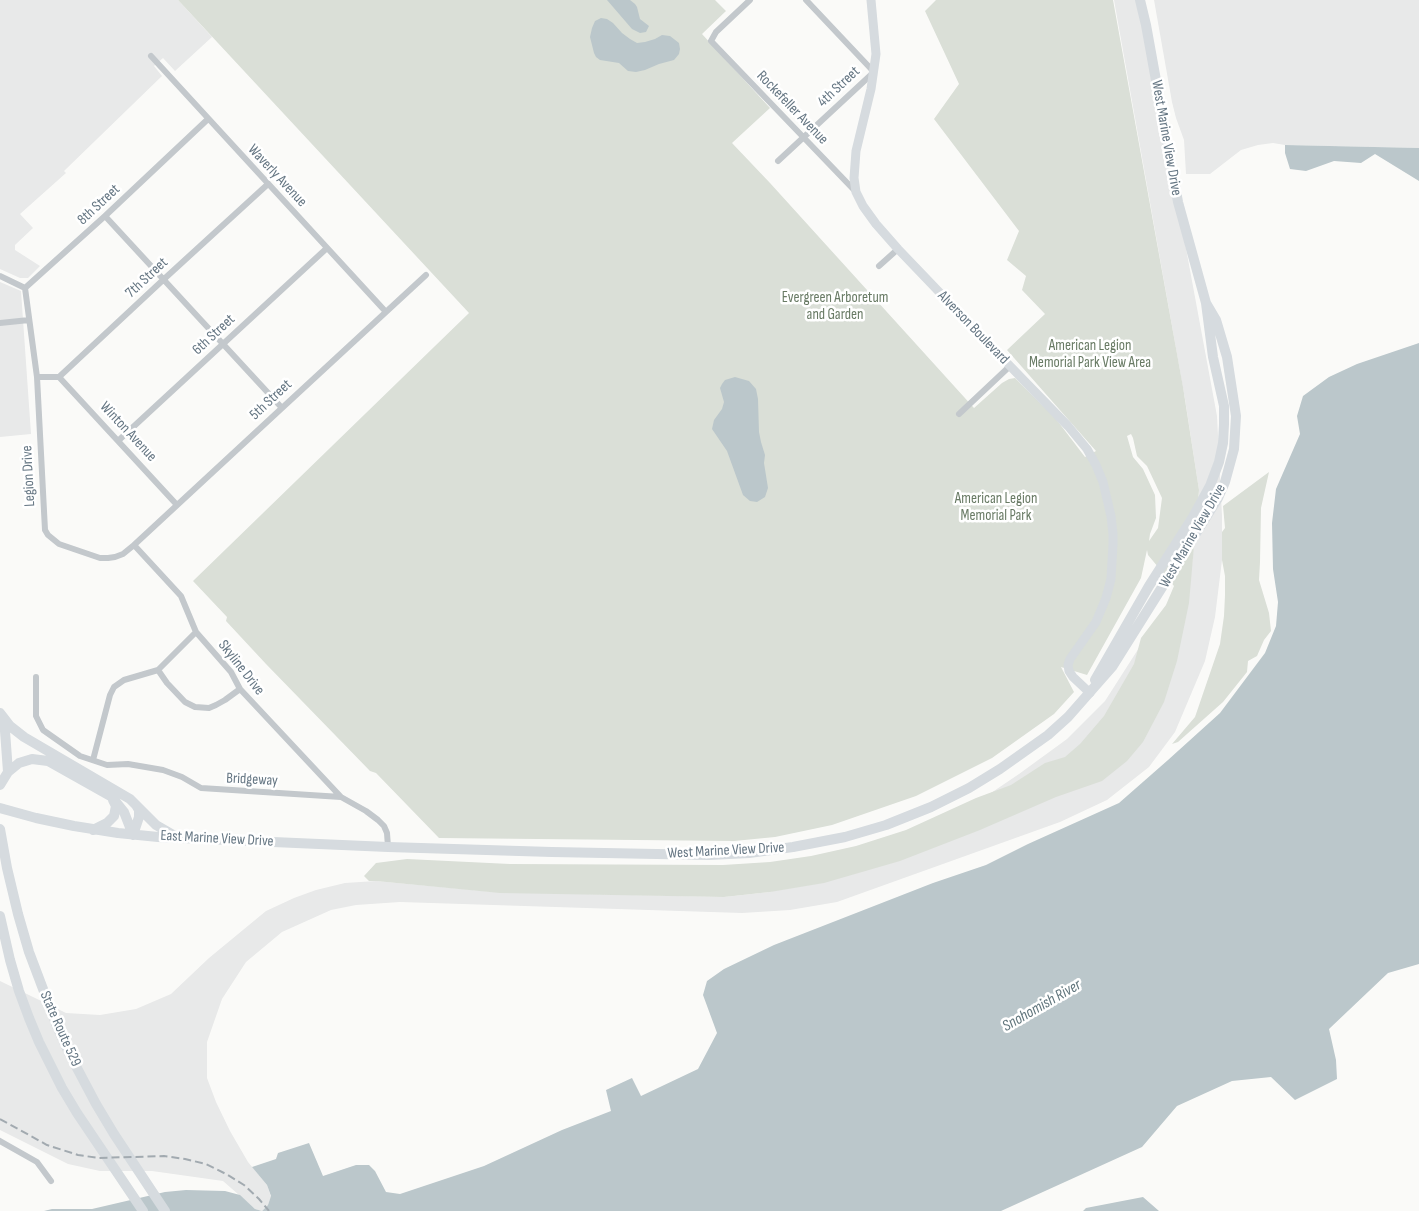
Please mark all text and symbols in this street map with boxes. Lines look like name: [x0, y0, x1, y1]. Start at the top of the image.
street label: 4th Street: [814, 63, 864, 111]
street label: Rockefeller Avenue: [752, 67, 832, 149]
street label: West Marine View Drive: [1147, 79, 1185, 197]
street label: Waverly Avenue: [244, 141, 310, 211]
street label: 8th Street: [74, 181, 124, 229]
street label: 7th Street: [122, 254, 172, 302]
street label: Alverson Boulevard: [933, 288, 1013, 368]
park label: Evergreen Arboretum and Garden: [782, 289, 888, 324]
street label: 6th Street: [189, 311, 239, 359]
park label: American Legion Memorial Park View Area: [1029, 337, 1151, 372]
street label: 5th Street: [246, 376, 296, 424]
street label: Winton Avenue: [96, 398, 160, 466]
street label: Legion Drive: [18, 445, 40, 507]
street label: West Marine View Drive: [1156, 481, 1230, 591]
park label: American Legion Memorial Park: [955, 490, 1037, 525]
street label: Skyline Drive: [214, 637, 268, 699]
street label: Bridgeway: [226, 770, 278, 790]
street label: East Marine View Drive: [160, 827, 274, 851]
street label: West Marine View Drive: [667, 839, 785, 863]
water label: Snohomish River: [999, 976, 1085, 1036]
street label: State Route 529: [35, 989, 85, 1069]

